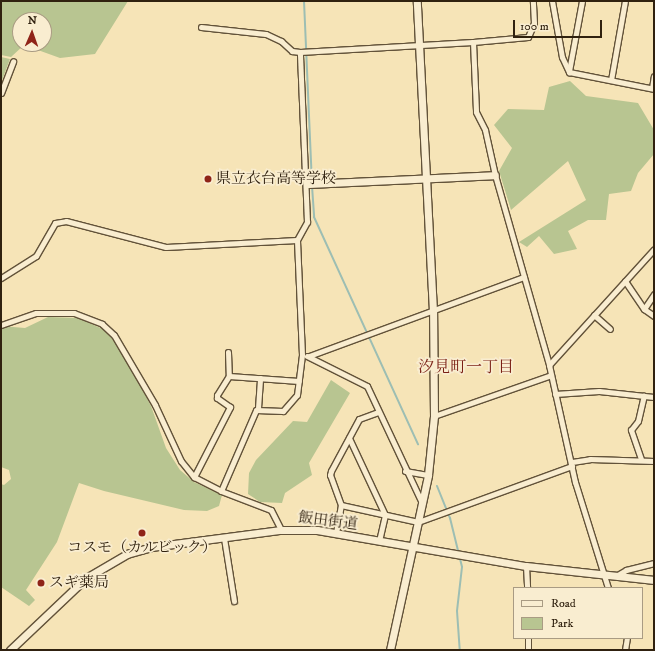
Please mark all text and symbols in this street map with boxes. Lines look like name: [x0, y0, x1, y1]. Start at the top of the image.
north arrow: [12, 12, 52, 52]
scale bar: [515, 12, 604, 38]
text: N: [28, 14, 37, 28]
text: 100 m: [520, 19, 549, 34]
place label: 県立衣台高等学校: [216, 170, 336, 188]
marker: 県立衣台高等学校: [203, 174, 213, 184]
district label: 汐見町一丁目: [418, 357, 514, 377]
street label: 飯田街道: [297, 508, 359, 534]
marker: コスモ（カルビック）: [137, 528, 147, 538]
place label: コスモ（カルビック）: [67, 539, 217, 557]
place label: スギ薬局: [49, 574, 109, 592]
marker: スギ薬局: [36, 578, 46, 588]
legend: [513, 587, 643, 639]
text: Road: [551, 596, 576, 611]
text: Park: [551, 616, 573, 631]

